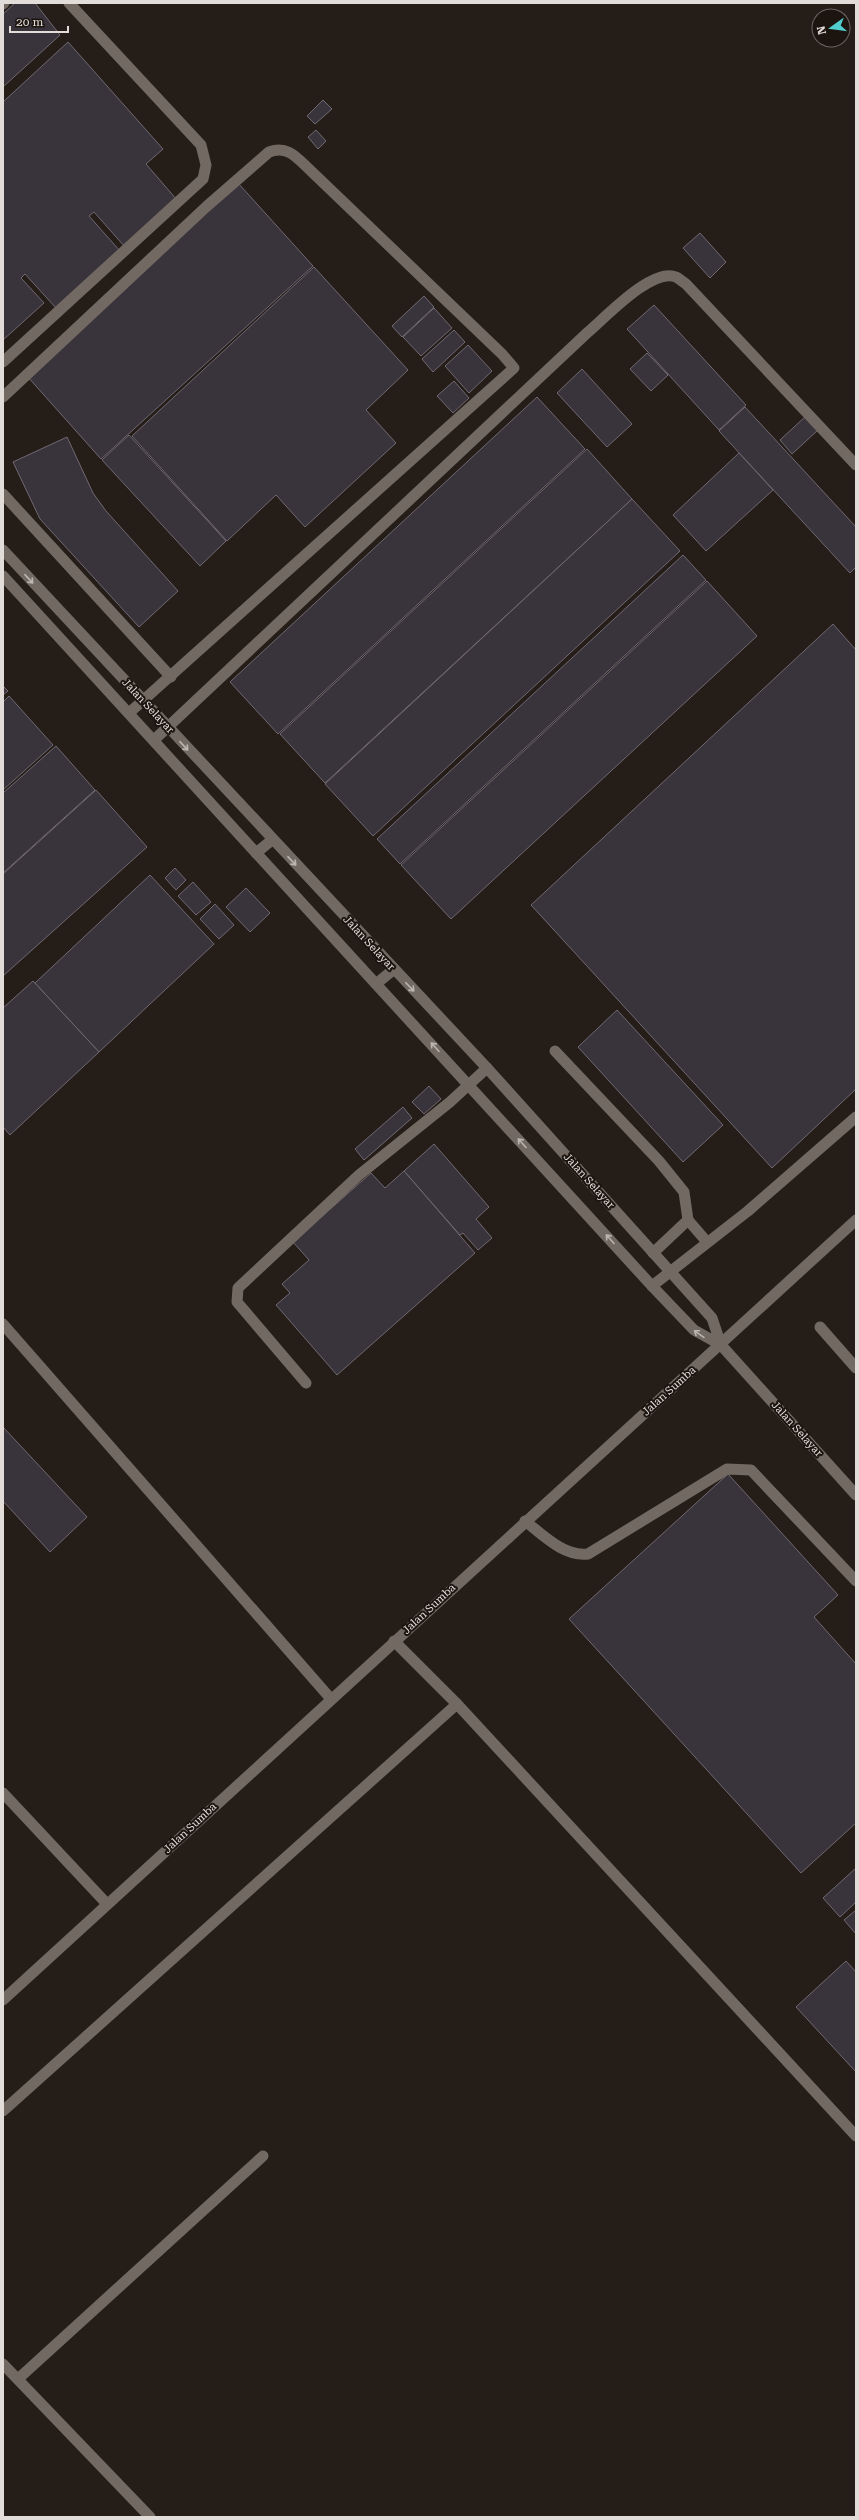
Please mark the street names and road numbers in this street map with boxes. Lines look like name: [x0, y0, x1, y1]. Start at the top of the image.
street label: Jalan Selayar: [119, 676, 177, 736]
street label: Jalan Selayar: [340, 913, 398, 973]
street label: Jalan Selayar: [561, 1151, 618, 1212]
street label: Jalan Sumba: [640, 1364, 699, 1418]
street label: Jalan Selayar: [769, 1399, 826, 1460]
street label: Jalan Sumba: [400, 1581, 458, 1637]
street label: Jalan Sumba: [161, 1800, 219, 1856]

